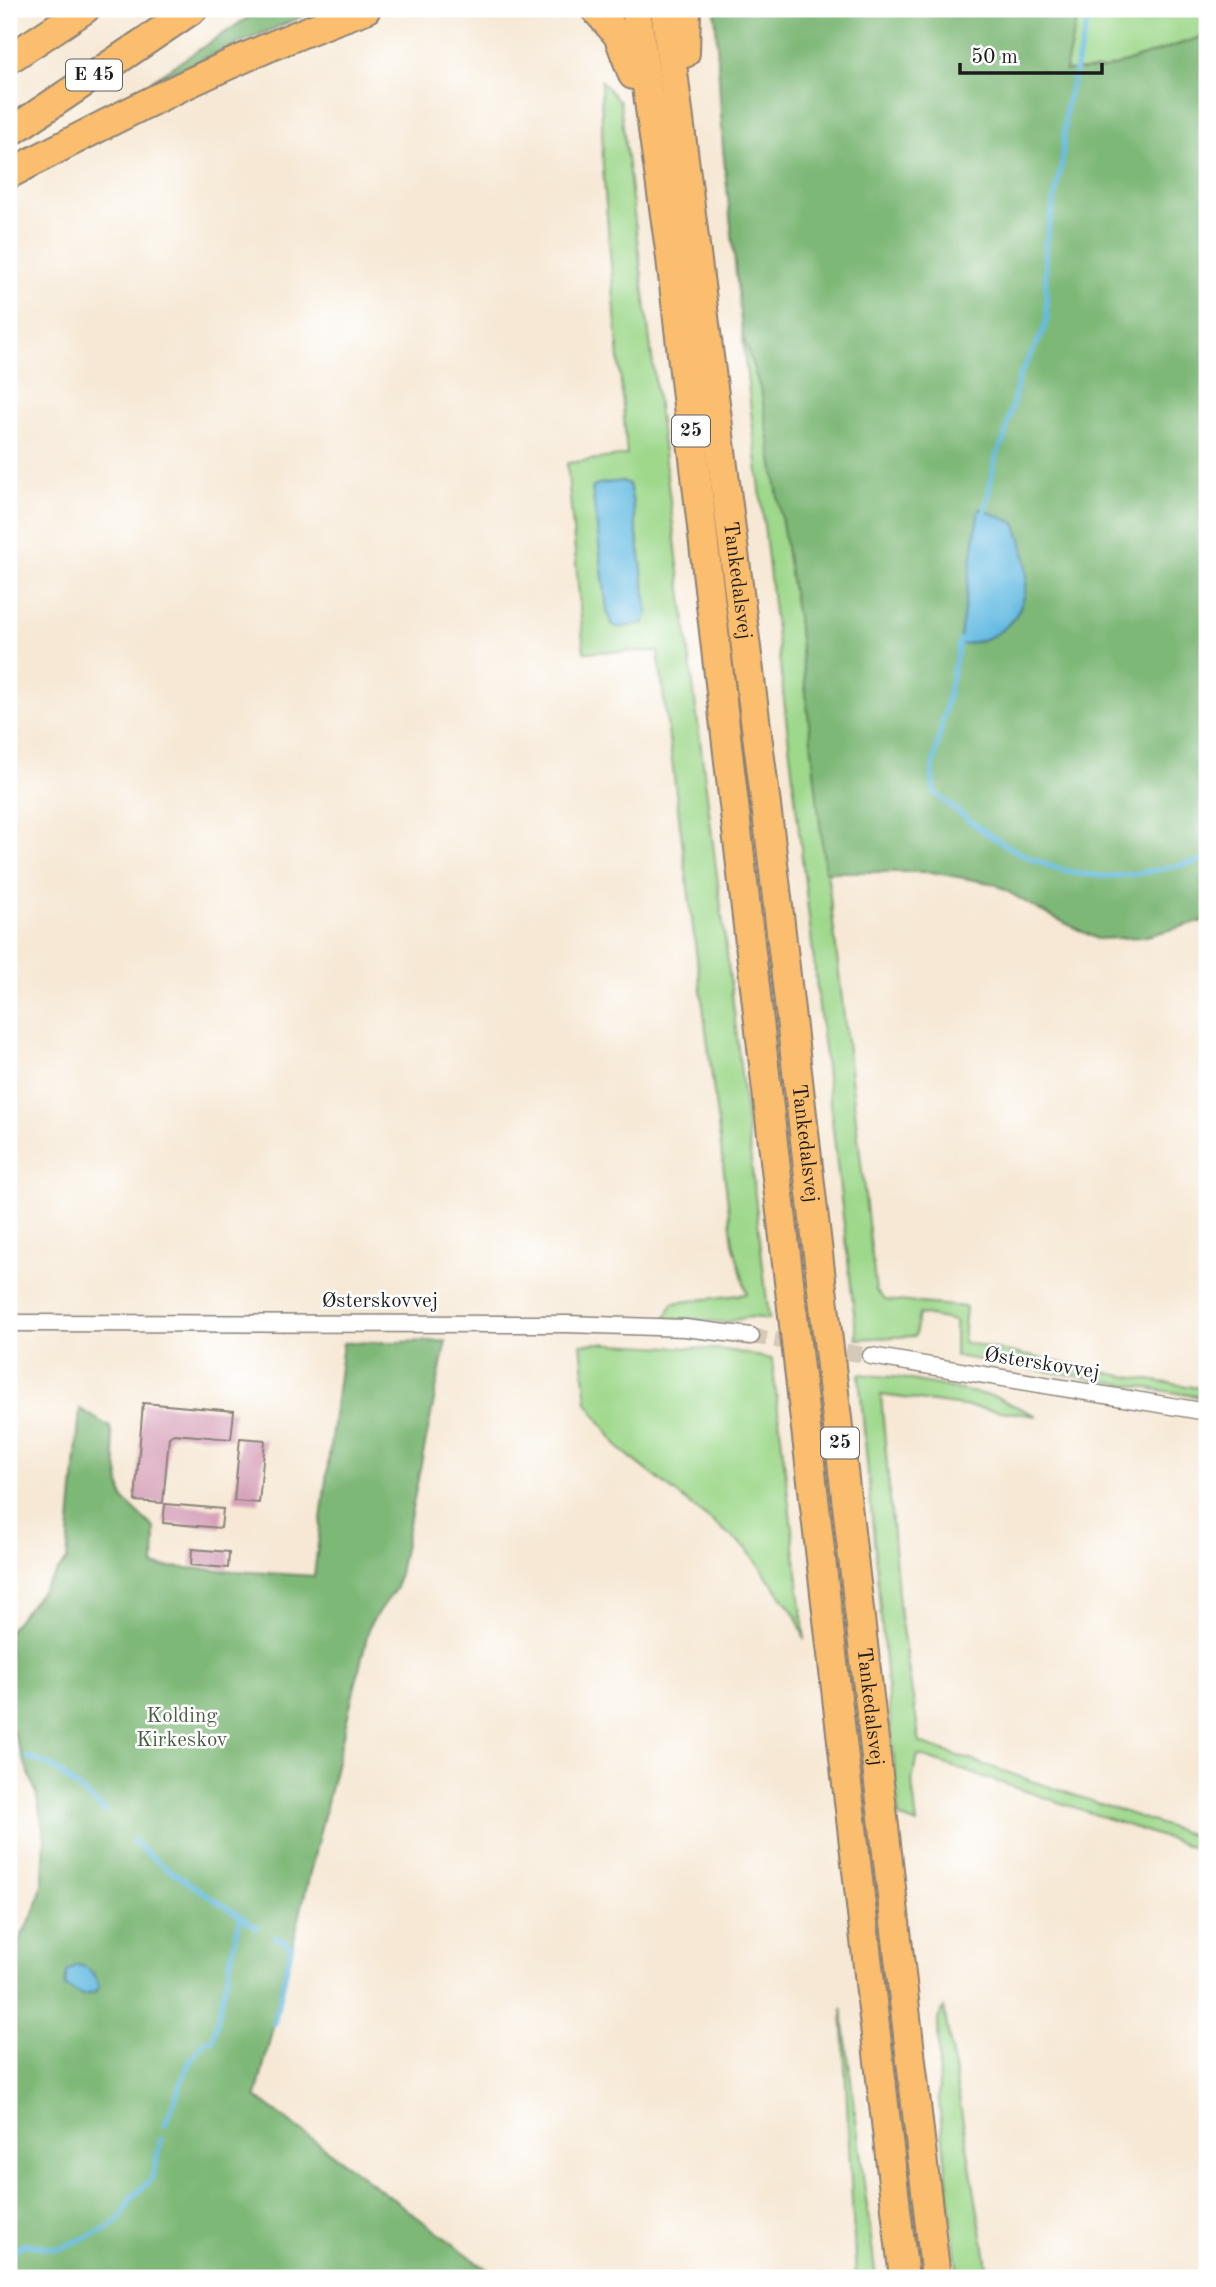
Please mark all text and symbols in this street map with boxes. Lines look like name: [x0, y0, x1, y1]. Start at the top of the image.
scale bar: [960, 32, 1102, 76]
text: 50 m: [971, 47, 1018, 68]
road number: E 45: [66, 60, 122, 90]
road number: 25: [672, 416, 710, 446]
street label: Tankedalsvej: [720, 520, 755, 641]
street label: Tankedalsvej: [788, 1083, 823, 1204]
street label: Østerskovvej: [322, 1291, 438, 1312]
street label: Østerskovvej: [983, 1345, 1101, 1383]
road number: 25: [821, 1428, 859, 1458]
street label: Tankedalsvej: [853, 1646, 887, 1767]
park label: Kolding Kirkeskov: [136, 1706, 228, 1751]

